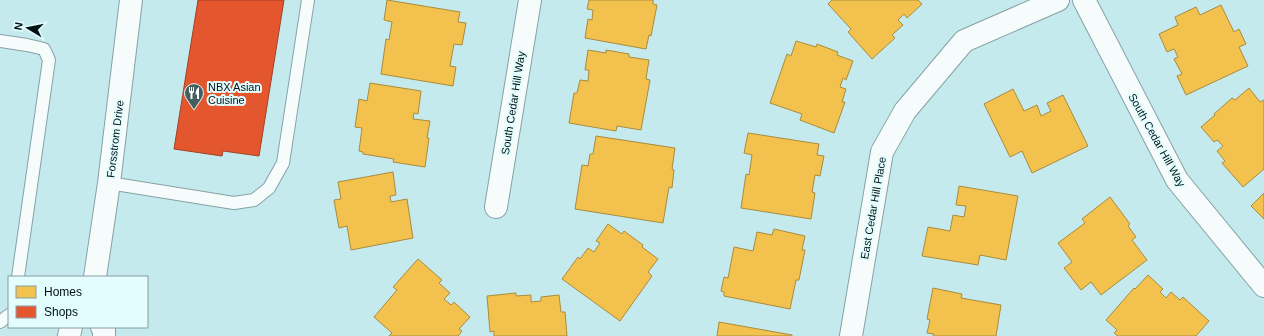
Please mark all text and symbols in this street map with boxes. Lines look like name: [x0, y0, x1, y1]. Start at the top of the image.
north arrow: [8, 8, 48, 48]
text: N: [12, 21, 25, 31]
street label: South Cedar Hill Way: [499, 50, 527, 156]
place label: NBX Asian Cuisine: [208, 81, 261, 106]
restaurant icon: NBX Asian Cuisine: [183, 82, 205, 110]
street label: South Cedar Hill Way: [1126, 91, 1188, 189]
street label: Forsstrom Drive: [104, 99, 126, 179]
street label: East Cedar Hill Place: [858, 156, 888, 260]
legend: [8, 276, 148, 328]
text: Homes: [44, 285, 82, 299]
text: Shops: [44, 305, 78, 319]

